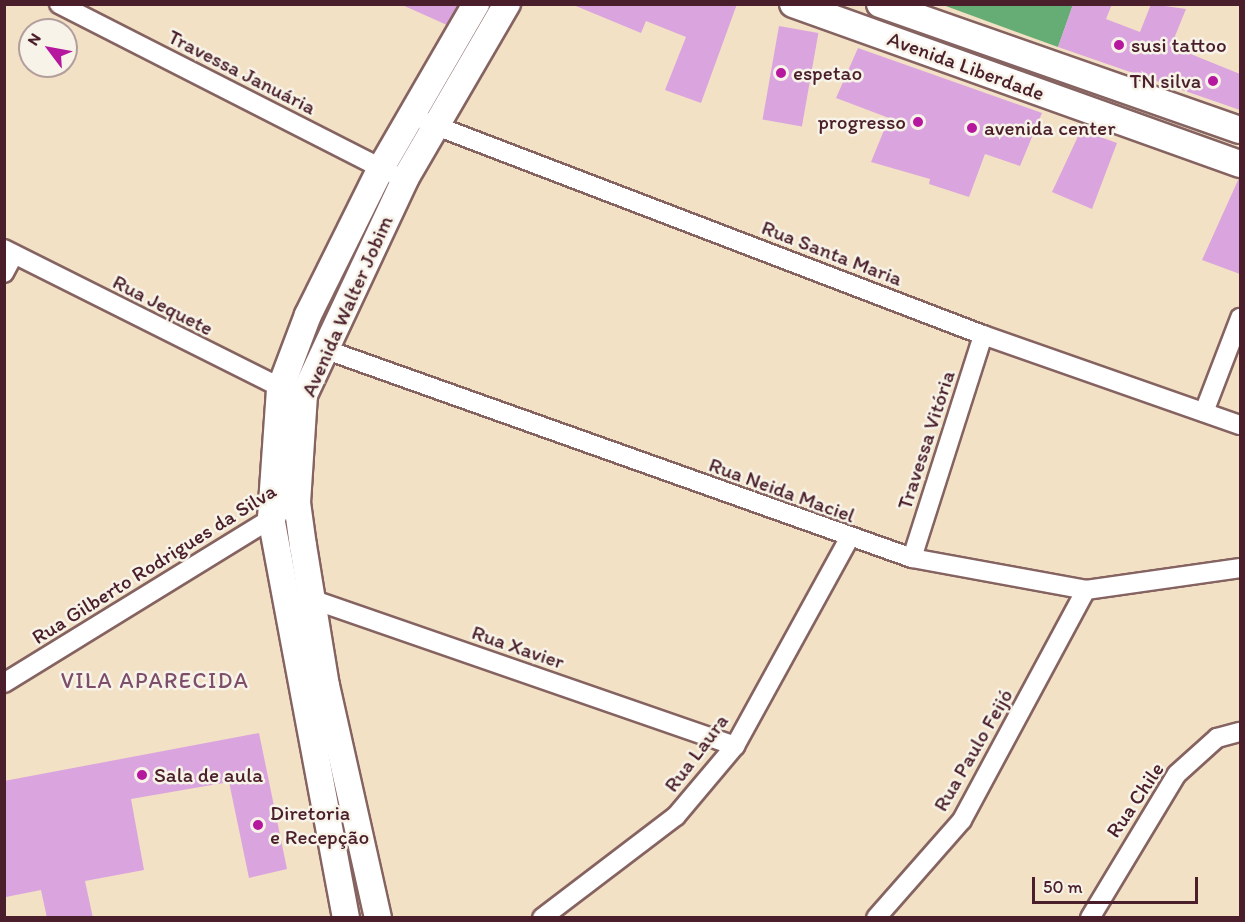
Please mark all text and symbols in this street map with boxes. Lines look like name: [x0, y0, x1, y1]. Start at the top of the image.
north arrow: [18, 18, 78, 78]
street label: Travessa Januária: [164, 24, 320, 120]
street label: Avenida Liberdade: [884, 26, 1048, 106]
text: N: [23, 30, 45, 49]
place label: susi tattoo: [1131, 32, 1227, 58]
marker: susi tattoo: [1112, 38, 1126, 52]
place label: espetao: [793, 60, 862, 86]
marker: espetao: [774, 66, 788, 80]
place label: TN silva: [1130, 68, 1201, 94]
marker: TN silva: [1206, 74, 1220, 88]
place label: progresso: [818, 109, 906, 135]
marker: progresso: [911, 115, 925, 129]
place label: avenida center: [984, 115, 1115, 141]
marker: avenida center: [965, 121, 979, 135]
street label: Avenida Walter Jobim: [296, 212, 398, 400]
street label: Rua Santa Maria: [758, 215, 906, 291]
street label: Rua Jequete: [108, 269, 218, 341]
street label: Travessa Vitória: [892, 368, 960, 512]
street label: Rua Neida Maciel: [705, 452, 859, 528]
street label: Rua Gilberto Rodrigues da Silva: [27, 478, 281, 650]
street label: Rua Xavier: [468, 619, 568, 675]
district label: VILA APARECIDA: [60, 668, 250, 694]
street label: Rua Paulo Feijó: [928, 685, 1018, 815]
street label: Rua Laura: [658, 709, 734, 797]
street label: Rua Chile: [1101, 758, 1169, 842]
place label: Sala de aula: [154, 762, 263, 788]
marker: Sala de aula: [135, 768, 149, 782]
place label: Diretoria e Recepção: [270, 800, 369, 850]
marker: Diretoria e Recepção: [251, 818, 265, 832]
scale bar: [1035, 865, 1202, 903]
text: 50 m: [1043, 876, 1083, 898]

